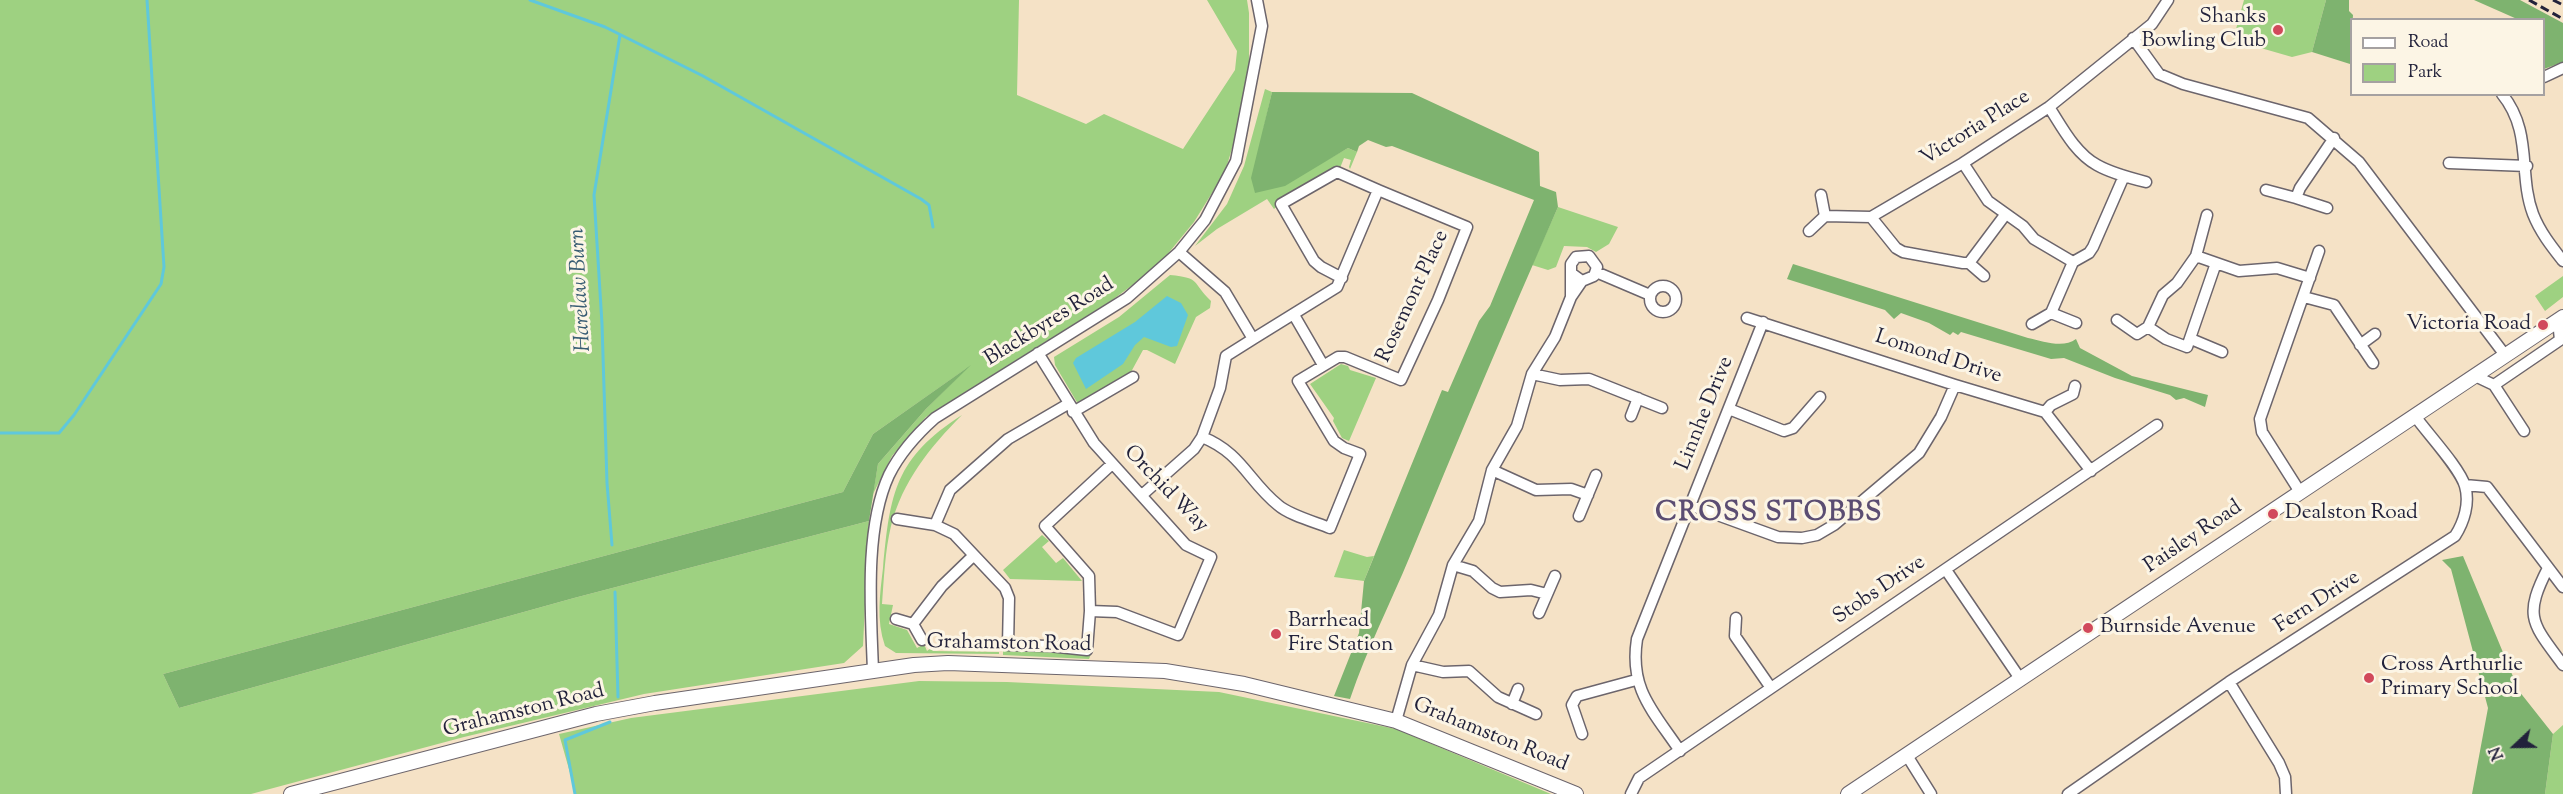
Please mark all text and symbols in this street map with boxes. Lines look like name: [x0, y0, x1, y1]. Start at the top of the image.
place label: Shanks Bowling Club: [2142, 5, 2266, 55]
legend: [2350, 18, 2545, 96]
marker: Shanks Bowling Club: [2271, 23, 2285, 37]
text: Road: [2408, 30, 2448, 56]
text: Park: [2408, 60, 2442, 86]
street label: Victoria Place: [1917, 85, 2035, 173]
street label: Rosemont Place: [1372, 227, 1456, 367]
water label: Harelaw Burn: [566, 228, 598, 352]
street label: Blackbyres Road: [981, 273, 1119, 373]
place label: Victoria Road: [2406, 312, 2531, 338]
marker: Victoria Road: [2536, 318, 2550, 332]
street label: Lomond Drive: [1871, 326, 2005, 390]
street label: Linnhe Drive: [1672, 353, 1740, 475]
street label: Orchid Way: [1117, 441, 1213, 539]
street label: Paisley Road: [2140, 496, 2248, 580]
district label: CROSS STOBBS: [1655, 499, 1883, 531]
place label: Dealston Road: [2285, 501, 2418, 527]
marker: Dealston Road: [2266, 507, 2280, 521]
street label: Stobs Drive: [1829, 551, 1931, 631]
street label: Fern Drive: [2271, 566, 2365, 640]
place label: Barrhead Fire Station: [1288, 609, 1393, 659]
place label: Burnside Avenue: [2100, 615, 2256, 641]
marker: Burnside Avenue: [2081, 621, 2095, 635]
marker: Barrhead Fire Station: [1269, 627, 1283, 641]
street label: Grahamston Road: [926, 631, 1092, 659]
place label: Cross Arthurlie Primary School: [2381, 653, 2523, 703]
marker: Cross Arthurlie Primary School: [2362, 671, 2376, 685]
street label: Grahamston Road: [441, 680, 607, 744]
street label: Grahamston Road: [1409, 693, 1571, 779]
north arrow: [2485, 716, 2545, 776]
text: N: [2485, 743, 2511, 763]

